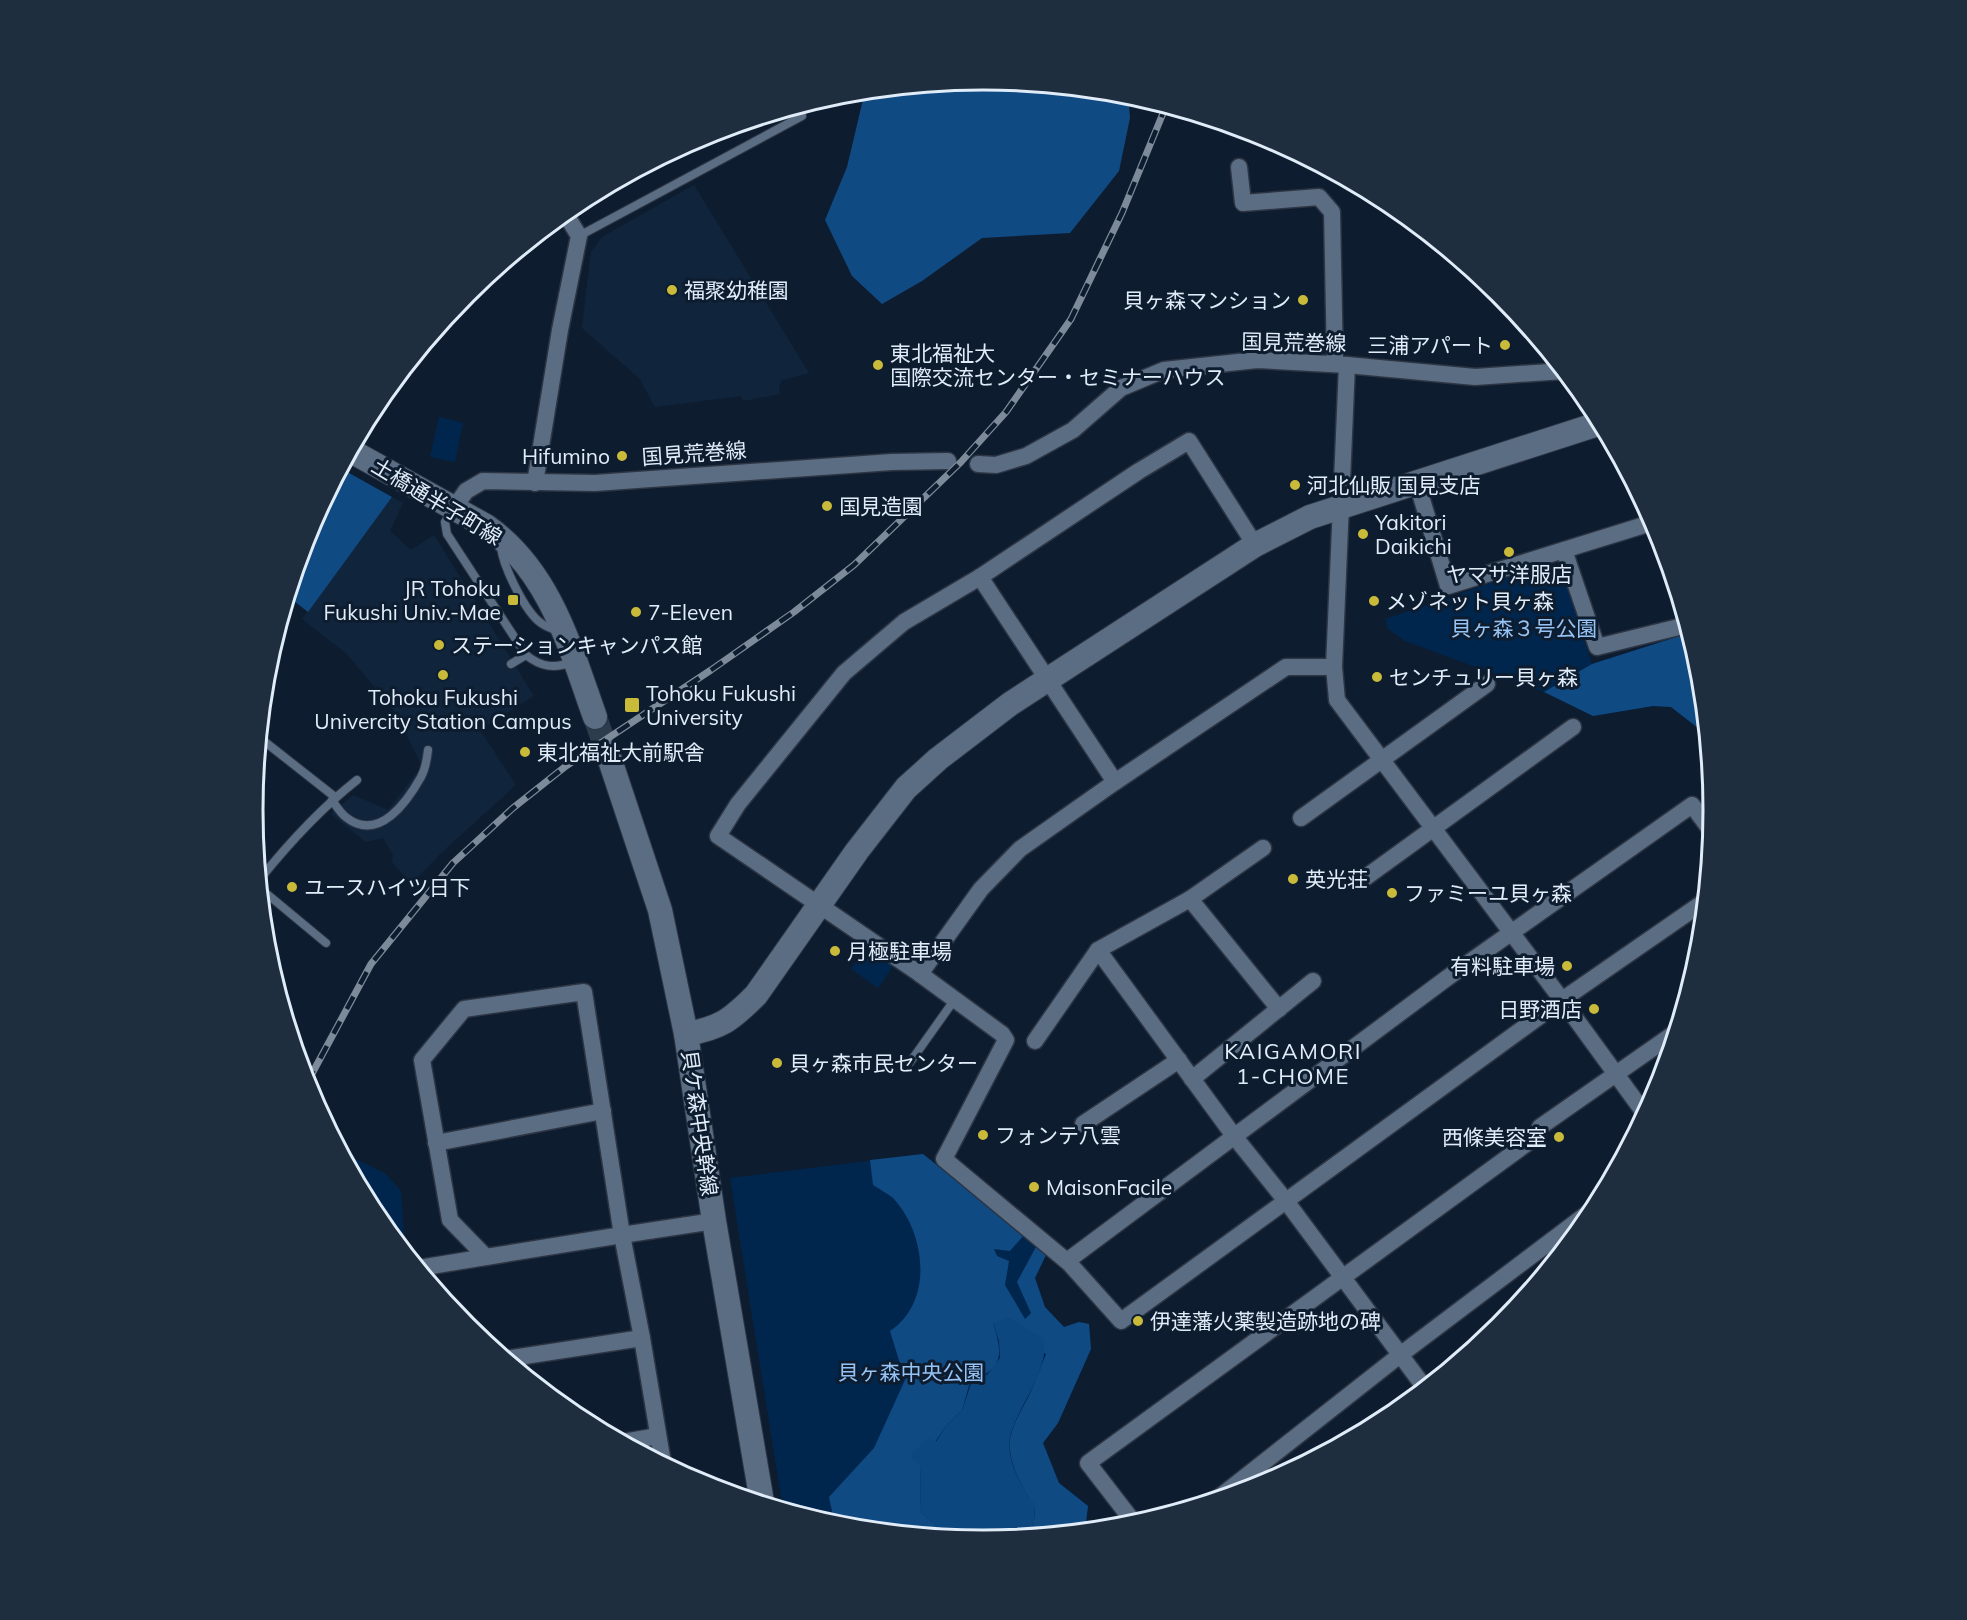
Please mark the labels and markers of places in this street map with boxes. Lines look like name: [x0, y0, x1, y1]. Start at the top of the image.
place label: 福聚幼稚園: [684, 277, 789, 303]
marker: 福聚幼稚園: [665, 283, 679, 297]
place label: 貝ヶ森マンション: [1123, 287, 1291, 313]
marker: 貝ヶ森マンション: [1296, 293, 1310, 307]
place label: 三浦アパート: [1367, 332, 1493, 358]
marker: 三浦アパート: [1498, 338, 1512, 352]
place label: 東北福祉大 国際交流センター・セミナーハウス: [890, 340, 1226, 390]
marker: 東北福祉大 国際交流センター・セミナーハウス: [871, 358, 885, 372]
place label: Hifumino: [522, 443, 610, 469]
marker: Hifumino: [615, 449, 629, 463]
place label: 河北仙販 国見支店: [1307, 472, 1480, 498]
marker: 河北仙販 国見支店: [1288, 478, 1302, 492]
place label: 国見造園: [839, 493, 923, 519]
marker: 国見造園: [820, 499, 834, 513]
place label: Yakitori Daikichi: [1374, 509, 1452, 559]
marker: Yakitori Daikichi: [1356, 527, 1370, 541]
marker: ヤマサ洋服店: [1502, 545, 1516, 559]
place label: ヤマサ洋服店: [1446, 561, 1572, 587]
place label: JR Tohoku Fukushi Univ.-Mae: [324, 575, 501, 625]
place label: メゾネット貝ヶ森: [1386, 588, 1554, 614]
marker: JR Tohoku Fukushi Univ.-Mae: [506, 593, 520, 607]
marker: メゾネット貝ヶ森: [1367, 594, 1381, 608]
place label: 7-Eleven: [648, 599, 733, 625]
marker: 7-Eleven: [629, 605, 643, 619]
place label: ステーションキャンパス館: [451, 632, 703, 658]
marker: ステーションキャンパス館: [432, 638, 446, 652]
place label: センチュリー貝ヶ森: [1389, 664, 1578, 690]
marker: Tohoku Fukushi Univercity Station Campus: [436, 668, 450, 682]
marker: センチュリー貝ヶ森: [1370, 670, 1384, 684]
place label: Tohoku Fukushi University: [646, 680, 796, 730]
place label: Tohoku Fukushi Univercity Station Campus: [314, 684, 572, 734]
marker: Tohoku Fukushi University: [623, 696, 641, 714]
place label: 東北福祉大前駅舎: [537, 739, 705, 765]
marker: 東北福祉大前駅舎: [518, 745, 532, 759]
place label: 英光荘: [1305, 866, 1368, 892]
marker: 英光荘: [1286, 872, 1300, 886]
place label: ユースハイツ日下: [304, 874, 471, 900]
marker: ユースハイツ日下: [285, 880, 299, 894]
place label: ファミーユ貝ヶ森: [1404, 880, 1572, 906]
marker: ファミーユ貝ヶ森: [1385, 886, 1399, 900]
place label: 月極駐車場: [847, 938, 952, 964]
marker: 月極駐車場: [828, 944, 842, 958]
place label: 有料駐車場: [1450, 953, 1555, 979]
marker: 有料駐車場: [1560, 959, 1574, 973]
place label: 日野酒店: [1498, 996, 1582, 1022]
marker: 日野酒店: [1587, 1002, 1601, 1016]
place label: 貝ヶ森市民センター: [789, 1050, 978, 1076]
marker: 貝ヶ森市民センター: [770, 1056, 784, 1070]
place label: フォンテ八雲: [995, 1122, 1121, 1148]
place label: 西條美容室: [1442, 1124, 1547, 1150]
marker: フォンテ八雲: [976, 1128, 990, 1142]
marker: 西條美容室: [1552, 1130, 1566, 1144]
place label: MaisonFacile: [1046, 1174, 1172, 1200]
marker: MaisonFacile: [1027, 1180, 1041, 1194]
place label: 伊達藩火薬製造跡地の碑: [1150, 1308, 1381, 1334]
marker: 伊達藩火薬製造跡地の碑: [1131, 1314, 1145, 1328]

